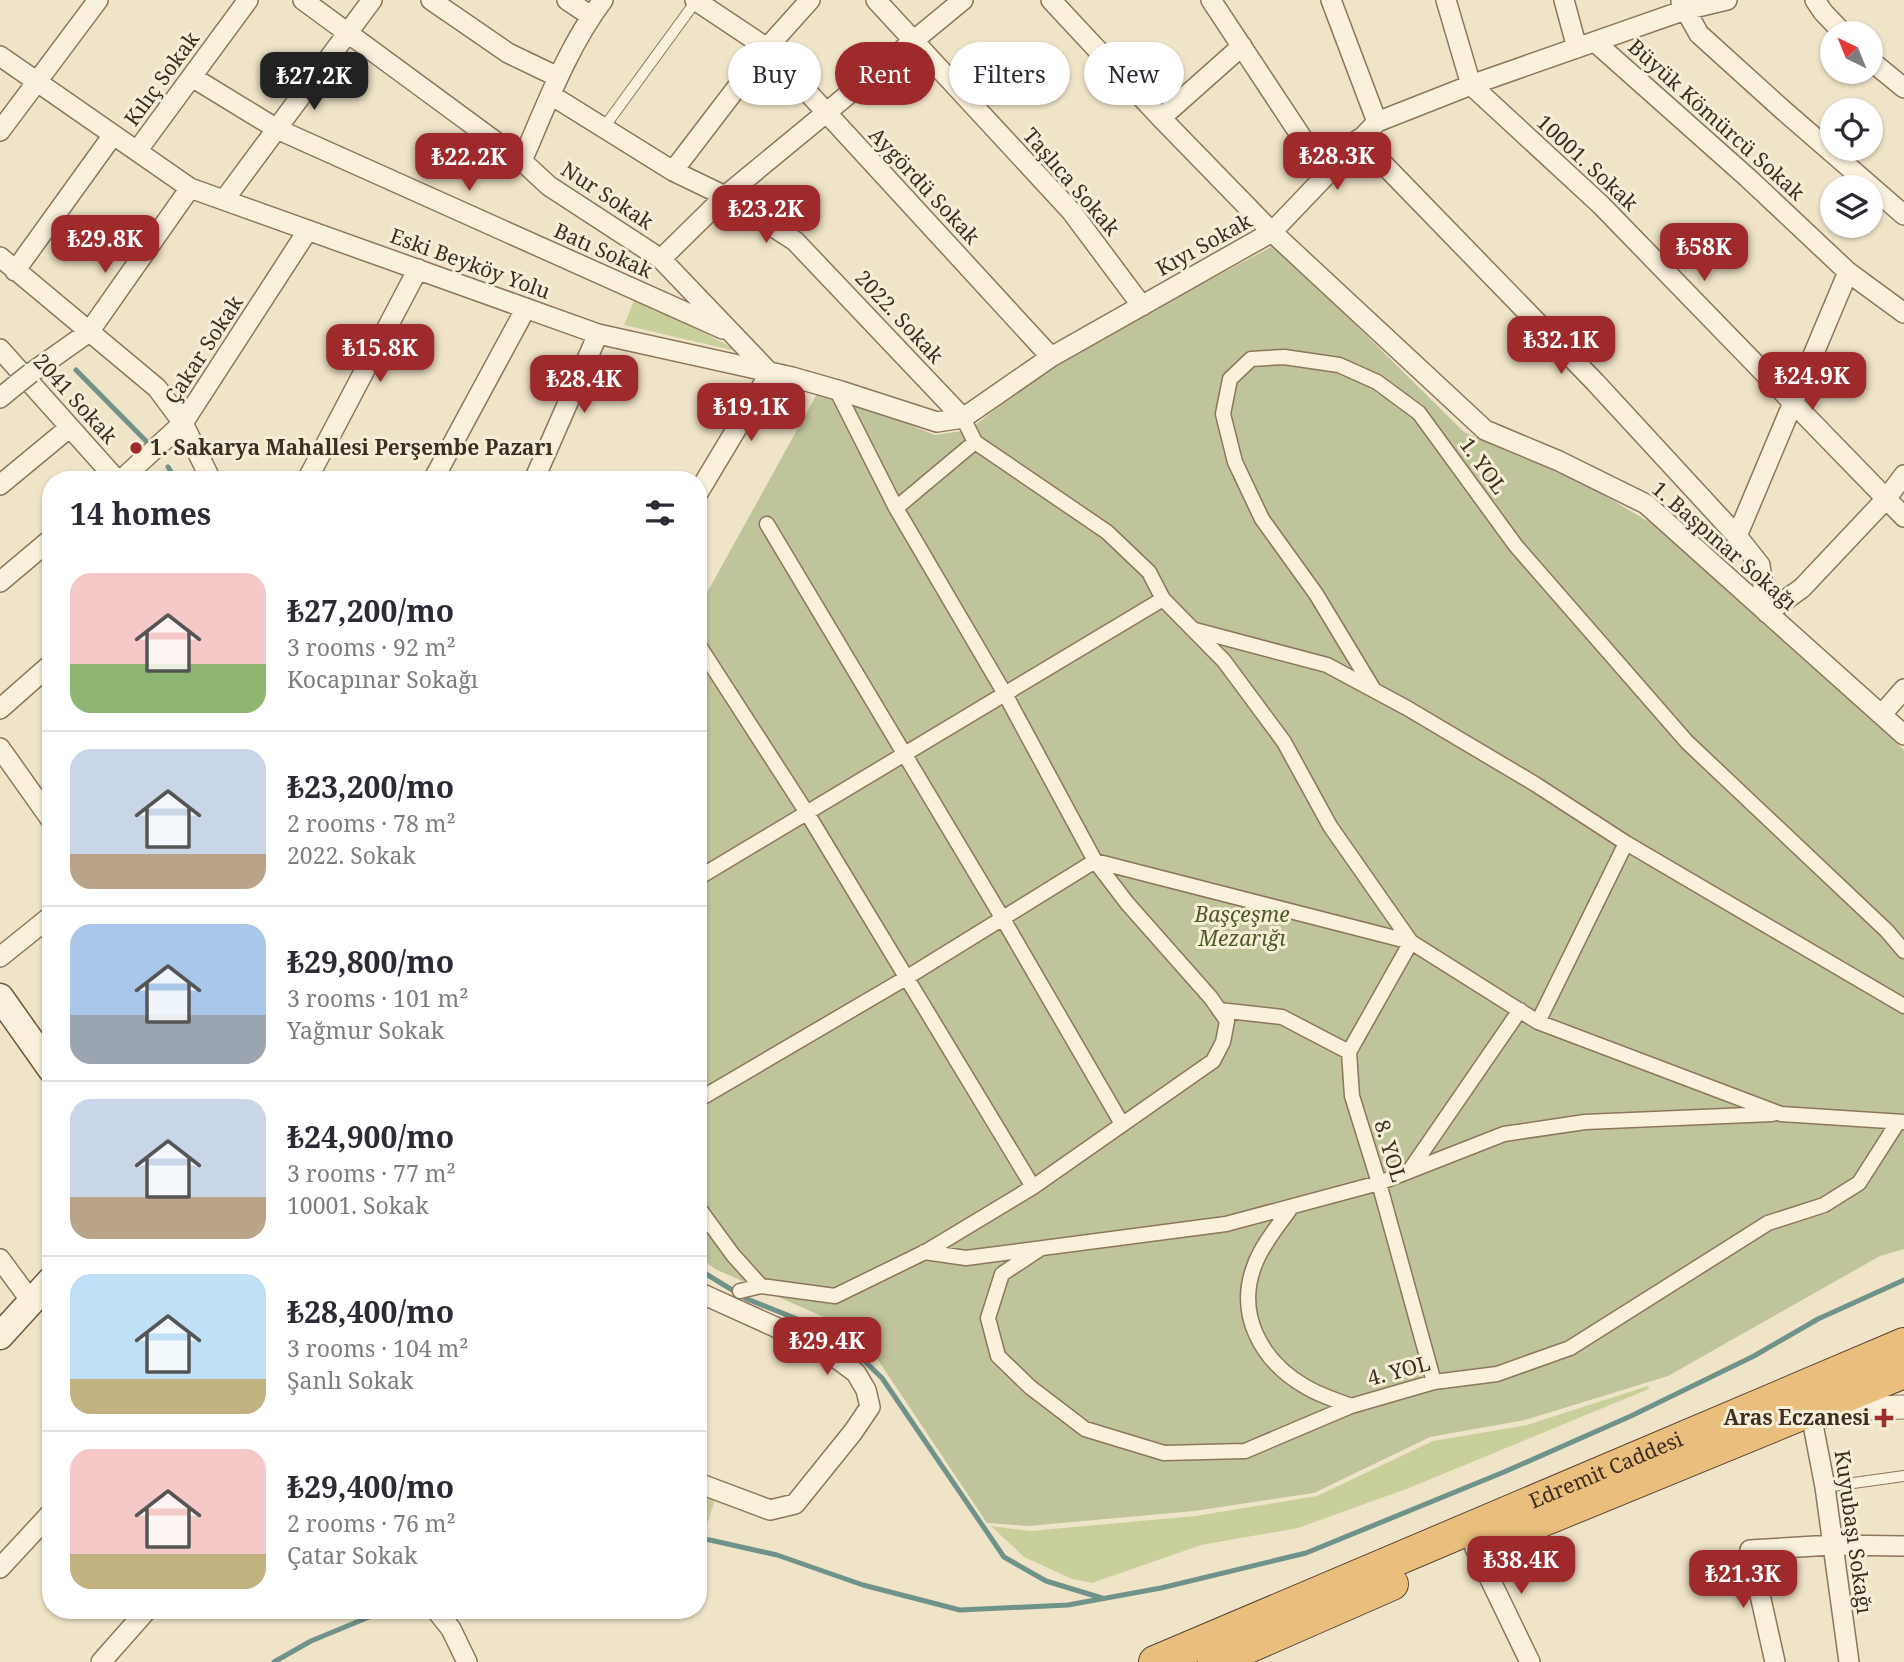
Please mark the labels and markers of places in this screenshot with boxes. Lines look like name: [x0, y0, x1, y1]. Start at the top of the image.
pin: ₺27.2K: [257, 52, 371, 112]
pin: ₺28.3K: [1280, 132, 1394, 192]
pin: ₺22.2K: [412, 134, 526, 193]
pin: ₺23.2K: [709, 186, 823, 245]
pin: ₺29.8K: [48, 216, 162, 275]
pin: ₺58K: [1663, 224, 1745, 283]
pin: ₺32.1K: [1504, 316, 1618, 376]
pin: ₺15.8K: [323, 324, 437, 384]
pin: ₺24.9K: [1755, 352, 1869, 412]
pin: ₺28.4K: [527, 356, 641, 415]
pin: ₺19.1K: [694, 384, 808, 443]
place label: 1. Sakarya Mahallesi Perşembe Pazarı: [150, 433, 553, 461]
marker: 1. Sakarya Mahallesi Perşembe Pazarı: [128, 440, 144, 456]
pin: ₺29.4K: [770, 1318, 884, 1377]
place label: Aras Eczanesi: [1723, 1403, 1871, 1431]
marker: Aras Eczanesi: [1876, 1410, 1892, 1426]
pin: ₺38.4K: [1464, 1536, 1578, 1596]
pin: ₺21.3K: [1686, 1550, 1800, 1610]

